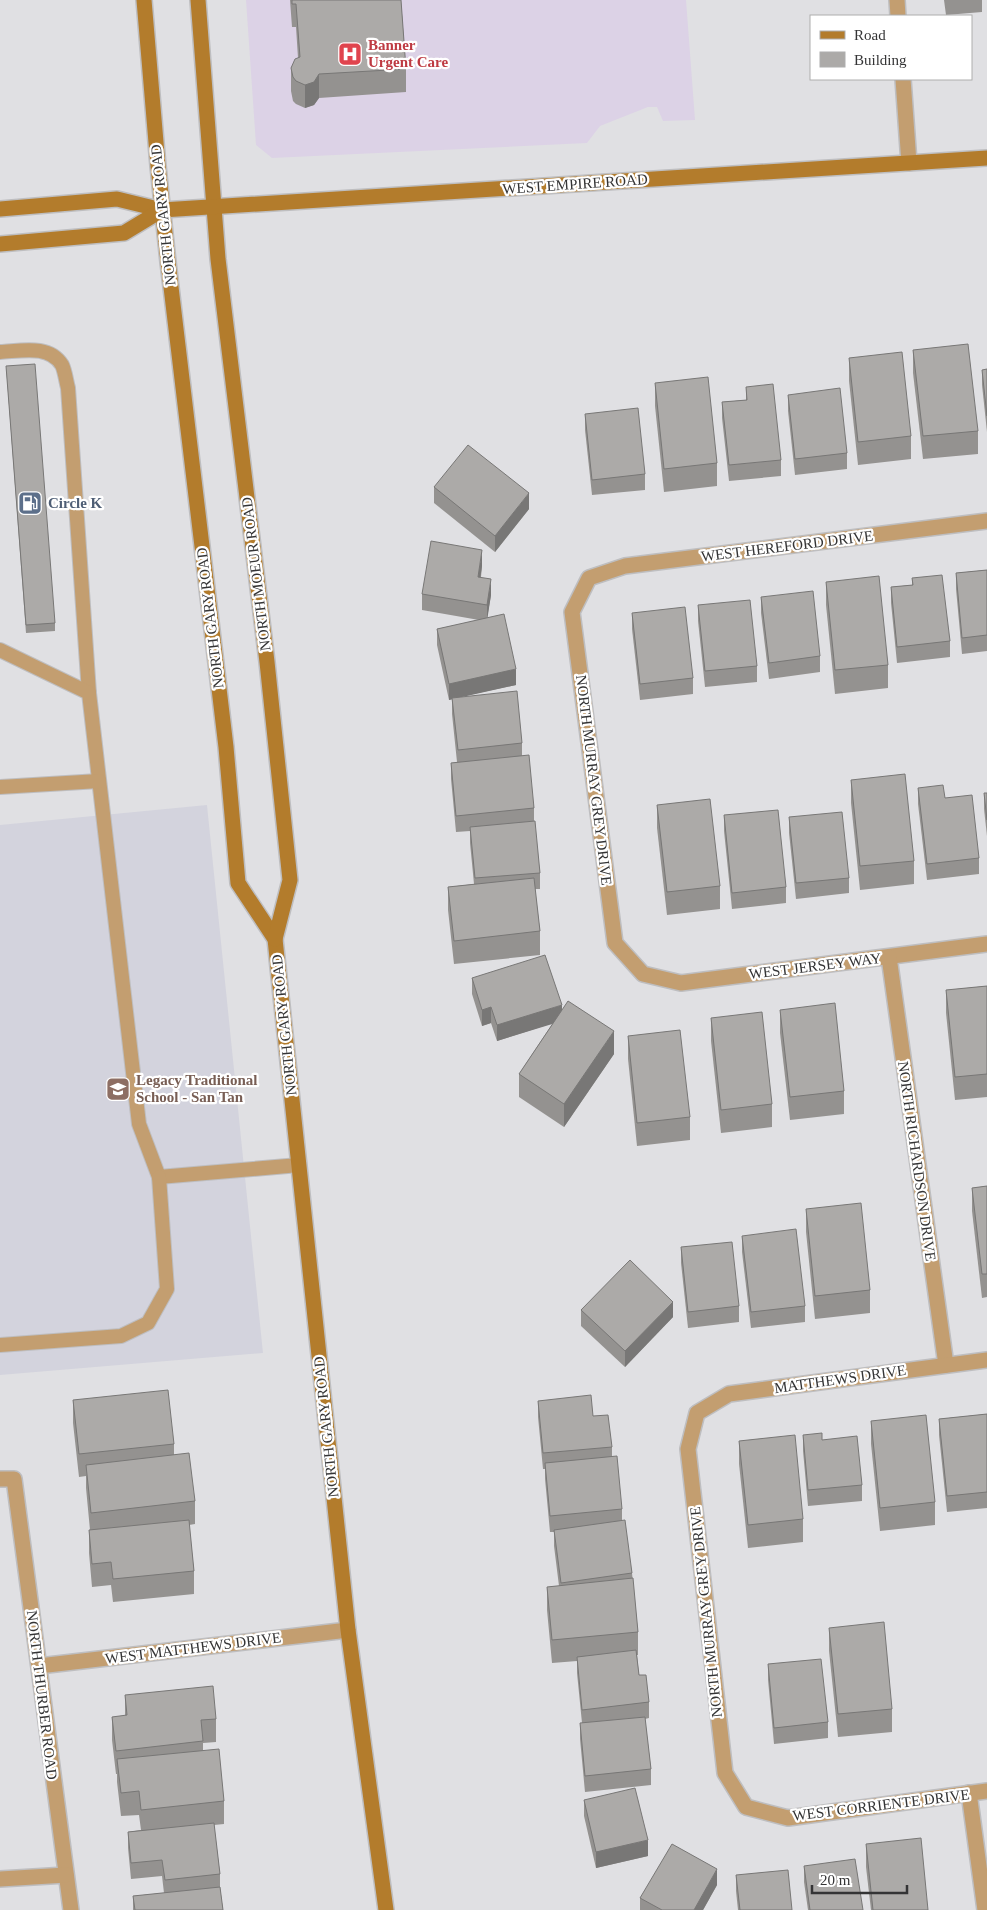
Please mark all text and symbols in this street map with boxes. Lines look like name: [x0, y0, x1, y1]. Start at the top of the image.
legend: [810, 15, 972, 80]
text: Road: [854, 27, 886, 43]
place label: Banner Urgent Care: [368, 37, 448, 70]
hospital icon: Banner Urgent Care: [337, 41, 363, 67]
text: Building: [854, 52, 907, 68]
street label: NORTH GARY ROAD: [148, 143, 178, 286]
street label: WEST EMPIRE ROAD: [502, 171, 648, 197]
fuel station icon: Circle K: [17, 490, 43, 516]
place label: Circle K: [48, 495, 103, 511]
street label: NORTH MOEUR ROAD: [239, 496, 273, 652]
street label: WEST HEREFORD DRIVE: [700, 528, 874, 564]
street label: NORTH GARY ROAD: [193, 546, 227, 689]
street label: NORTH MURRAY GREY DRIVE: [573, 674, 615, 886]
street label: WEST JERSEY WAY: [748, 950, 882, 982]
street label: NORTH GARY ROAD: [269, 953, 299, 1096]
street label: NORTH RICHARDSON DRIVE: [895, 1060, 939, 1262]
place label: Legacy Traditional School - San Tan: [136, 1072, 258, 1105]
school or university icon: Legacy Traditional School - San Tan: [105, 1076, 131, 1102]
street label: NORTH GARY ROAD: [311, 1355, 341, 1498]
street label: MATTHEWS DRIVE: [773, 1362, 907, 1396]
street label: NORTH MURRAY GREY DRIVE: [687, 1506, 725, 1718]
street label: NORTH THURBER ROAD: [24, 1609, 60, 1781]
street label: WEST MATTHEWS DRIVE: [104, 1629, 282, 1667]
street label: WEST CORRIENTE DRIVE: [792, 1786, 970, 1824]
scale bar: [812, 1862, 907, 1894]
text: 20 m: [820, 1872, 851, 1888]

